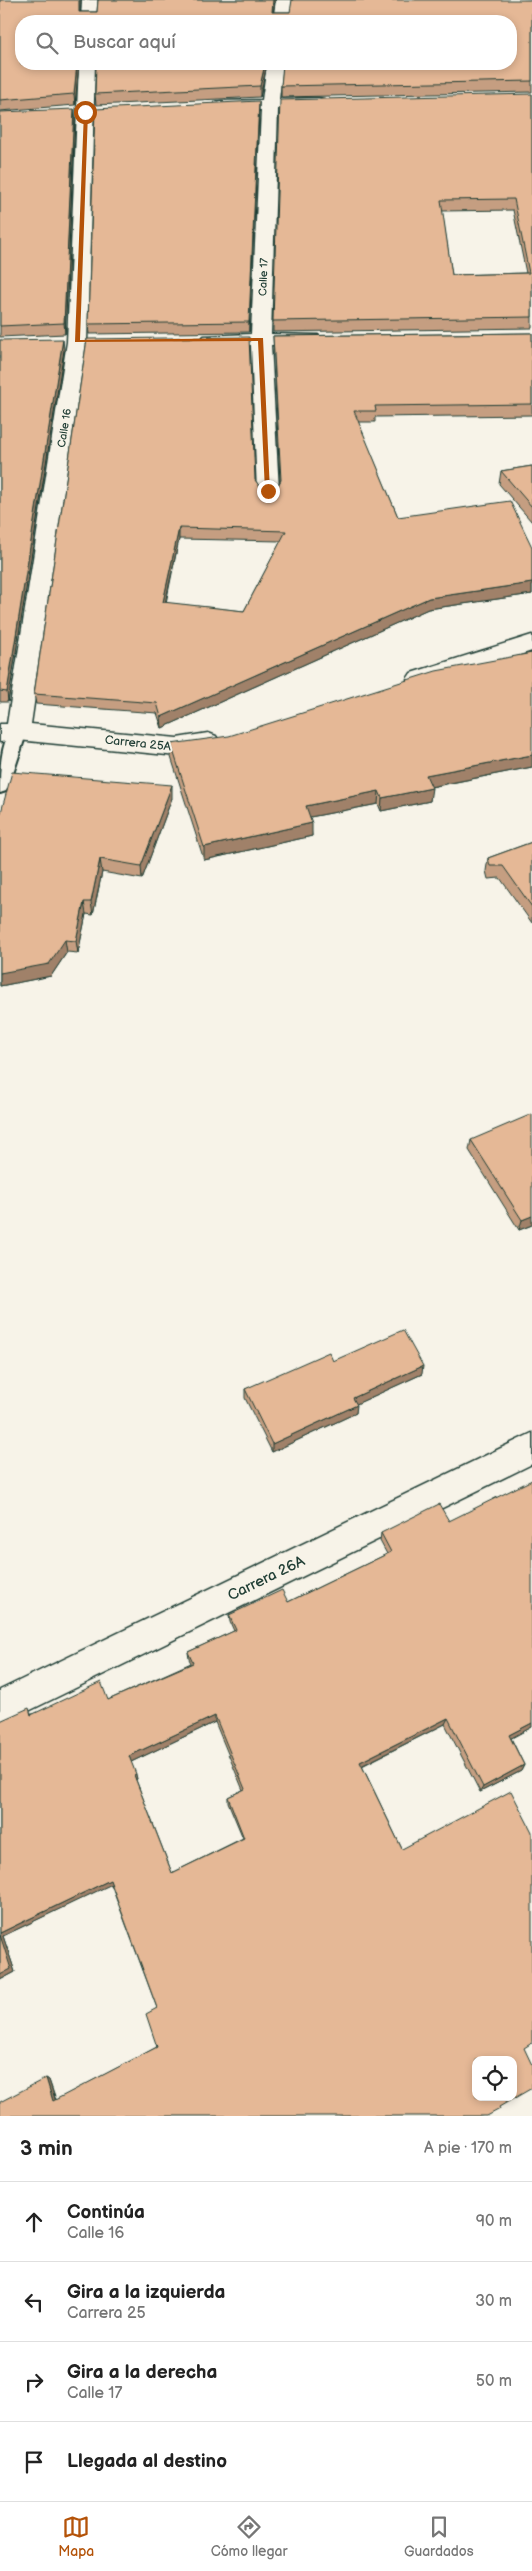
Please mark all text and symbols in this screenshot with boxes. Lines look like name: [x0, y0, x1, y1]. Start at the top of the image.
search box: [15, 15, 517, 70]
icon: search: [33, 29, 61, 57]
text: Buscar aquí: [73, 31, 176, 54]
route start: [74, 101, 97, 124]
street label: Calle 17: [256, 257, 271, 296]
street label: Calle 16: [55, 407, 74, 449]
route end: [257, 480, 280, 503]
street label: Carrera 25A: [104, 733, 172, 754]
street label: Carrera 26A: [225, 1551, 309, 1605]
map controls: [472, 2056, 517, 2101]
button: locate: [472, 2056, 517, 2101]
text: 3 min: [20, 2136, 73, 2161]
text: A pie · 170 m: [424, 2139, 512, 2158]
text: Continúa: [67, 2201, 145, 2224]
icon: ahead: [20, 2208, 48, 2236]
text: 90 m: [476, 2212, 512, 2231]
text: Calle 16: [67, 2224, 124, 2243]
text: Gira a la izquierda: [67, 2281, 225, 2304]
icon: left: [20, 2288, 48, 2316]
text: 30 m: [475, 2292, 512, 2311]
text: Carrera 25: [67, 2304, 146, 2323]
text: Gira a la derecha: [67, 2361, 217, 2384]
icon: right: [20, 2368, 48, 2396]
text: 50 m: [476, 2372, 512, 2391]
text: Calle 17: [67, 2384, 122, 2403]
icon: arrive: [20, 2448, 48, 2476]
text: Llegada al destino: [67, 2450, 227, 2473]
tab: Mapa: [58, 2513, 94, 2560]
tab: Cómo llegar: [211, 2513, 287, 2560]
tab: Guardados: [404, 2513, 474, 2560]

